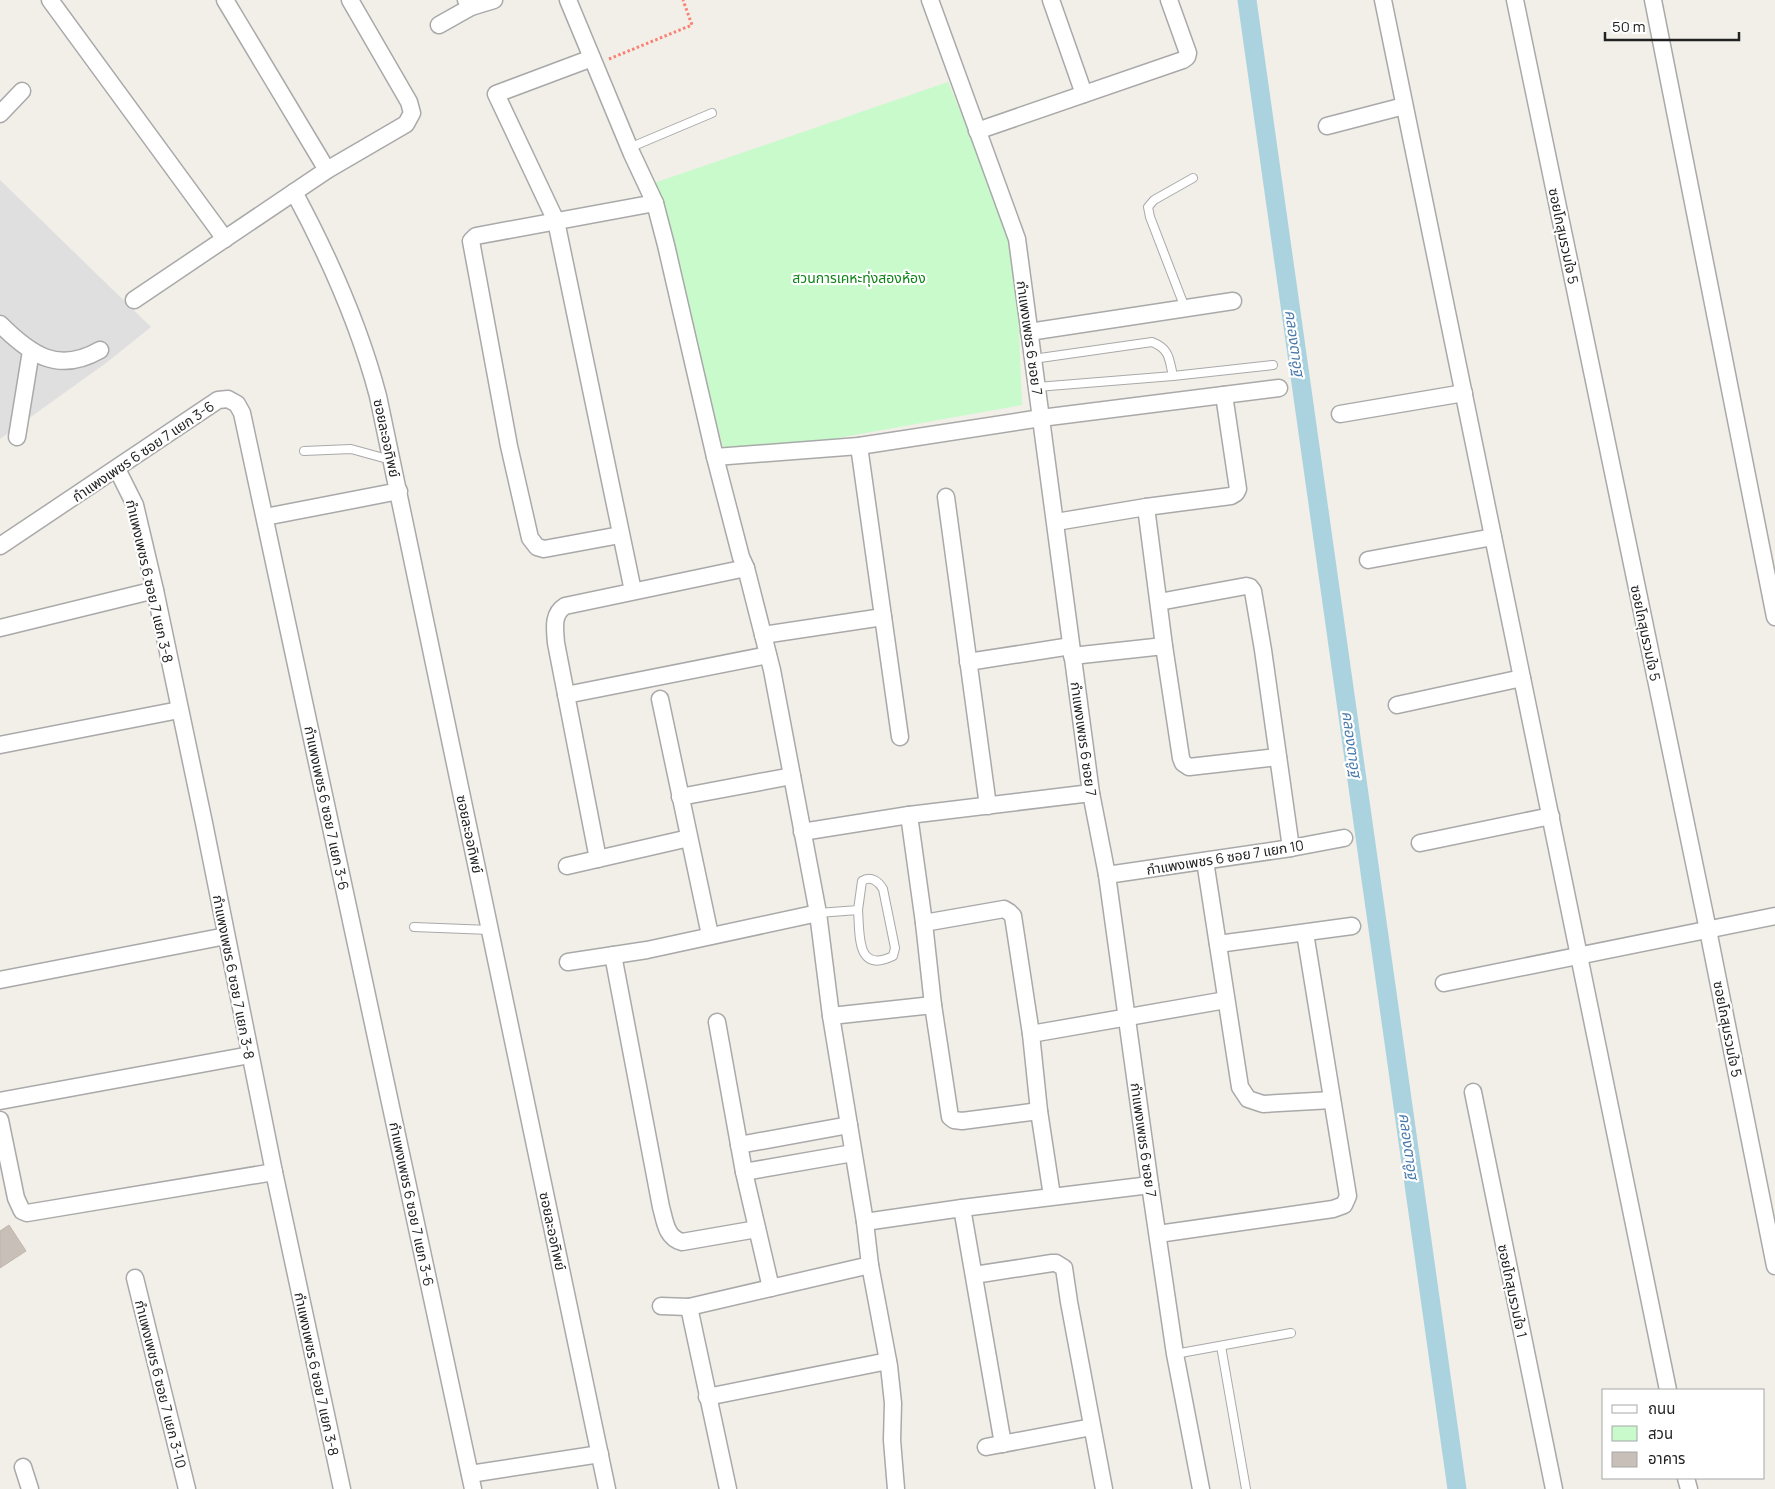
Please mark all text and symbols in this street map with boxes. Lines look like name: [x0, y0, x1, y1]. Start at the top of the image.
scale bar: [1605, 10, 1739, 42]
text: 50 m: [1612, 16, 1646, 37]
street label: ซอยโกสุมรวมใจ 5: [1545, 186, 1583, 286]
park label: สวนการเคหะทุ่งสองห้อง: [792, 268, 926, 287]
street label: กำแพงเพชร 6 ซอย 7: [1013, 280, 1047, 396]
water label: คลองตาอูฐ: [1280, 308, 1310, 379]
street label: กำแพงเพชร 6 ซอย 7 แยก 3-6: [68, 396, 218, 506]
street label: ซอยละออทิพย์: [369, 397, 405, 479]
street label: กำแพงเพชร 6 ซอย 7 แยก 3-8: [122, 498, 178, 664]
street label: ซอยโกสุมรวมใจ 5: [1627, 583, 1665, 683]
street label: กำแพงเพชร 6 ซอย 7: [1067, 681, 1101, 797]
water label: คลองตาอูฐ: [1337, 709, 1367, 780]
street label: กำแพงเพชร 6 ซอย 7 แยก 3-6: [300, 724, 354, 892]
street label: ซอยละออทิพย์: [452, 793, 488, 875]
street label: กำแพงเพชร 6 ซอย 7 แยก 10: [1145, 835, 1305, 879]
street label: กำแพงเพชร 6 ซอย 7 แยก 3-8: [209, 893, 259, 1061]
street label: ซอยโกสุมรวมใจ 5: [1709, 979, 1747, 1079]
street label: กำแพงเพชร 6 ซอย 7: [1127, 1082, 1161, 1198]
water label: คลองตาอูฐ: [1394, 1111, 1424, 1182]
street label: กำแพงเพชร 6 ซอย 7 แยก 3-6: [385, 1120, 439, 1288]
street label: ซอยละออทิพย์: [535, 1190, 571, 1272]
street label: ซอยโกสุมรวมใจ 1: [1494, 1243, 1532, 1339]
street label: กำแพงเพชร 6 ซอย 7 แยก 3-8: [290, 1290, 344, 1458]
street label: กำแพงเพชร 6 ซอย 7 แยก 3-10: [131, 1298, 191, 1470]
legend: [1602, 1389, 1765, 1479]
text: ถนน: [1648, 1398, 1675, 1419]
text: สวน: [1648, 1423, 1673, 1444]
text: อาคาร: [1648, 1448, 1685, 1469]

